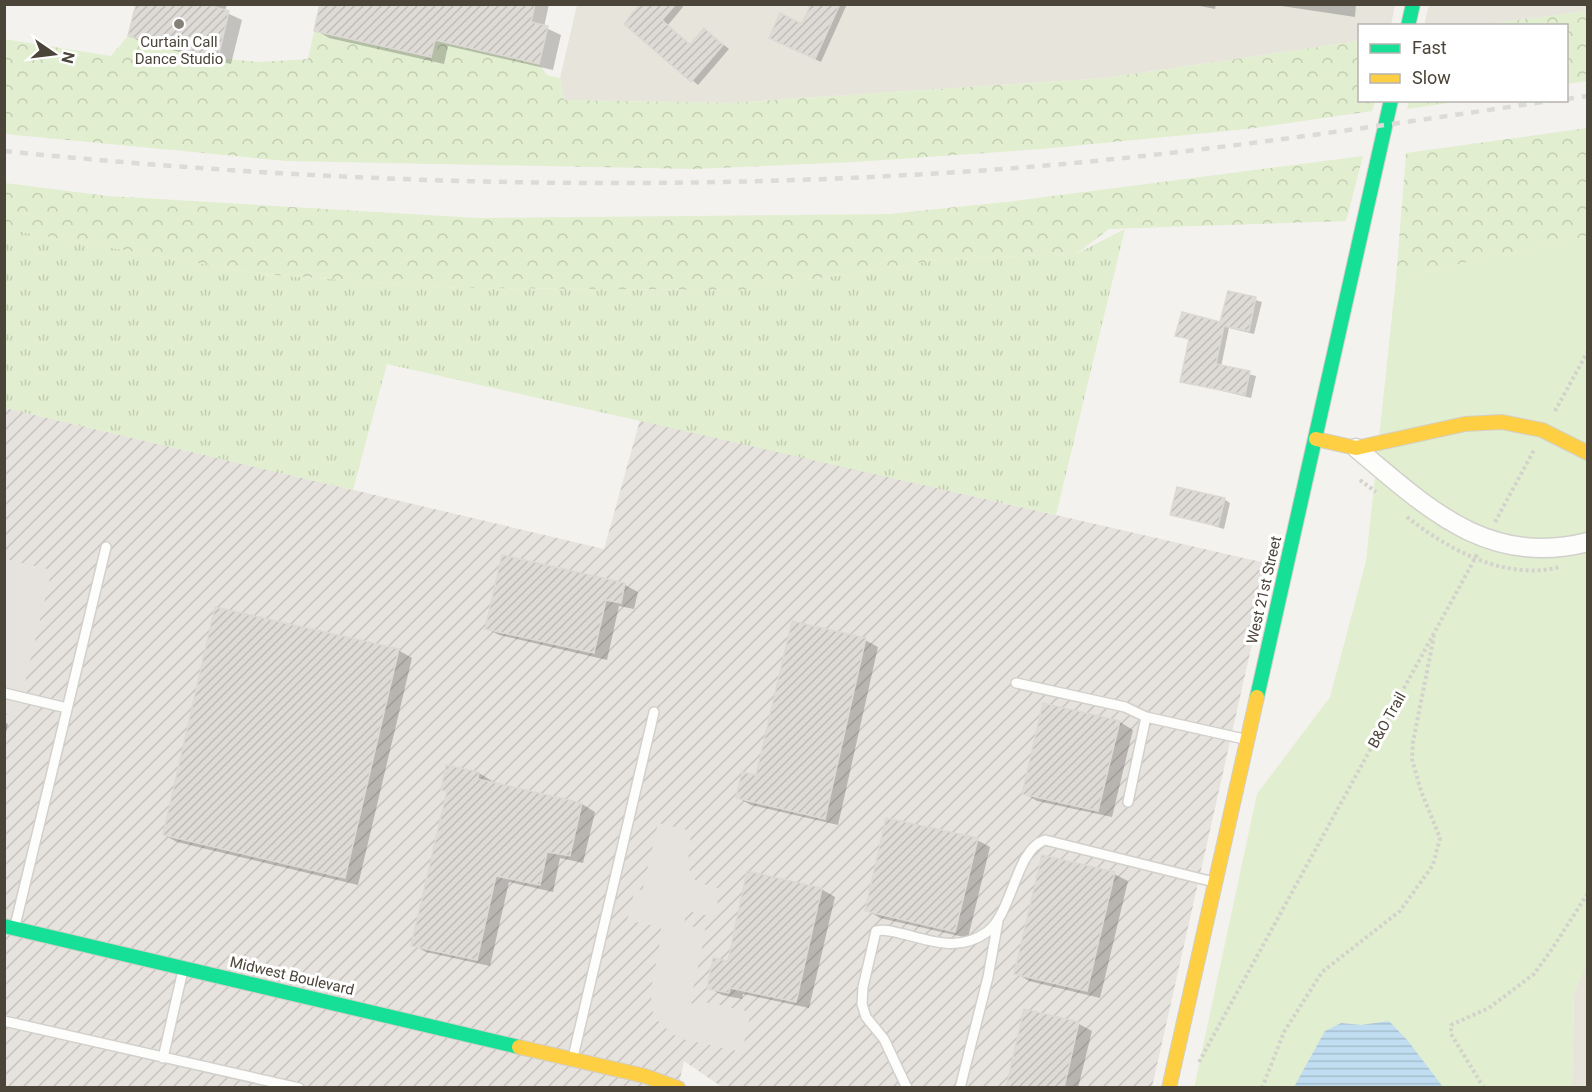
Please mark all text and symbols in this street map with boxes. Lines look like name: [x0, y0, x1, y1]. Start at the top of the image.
marker: Curtain Call Dance Studio: [172, 17, 186, 31]
north arrow: [24, 24, 84, 84]
legend: [1358, 24, 1568, 102]
place label: Curtain Call Dance Studio: [135, 33, 223, 68]
text: Fast: [1412, 37, 1447, 58]
text: N: [57, 50, 79, 65]
text: Slow: [1412, 67, 1451, 88]
street label: West 21st Street: [1243, 534, 1285, 646]
street label: B&O Trail: [1364, 689, 1410, 751]
street label: Midwest Boulevard: [228, 953, 356, 999]

